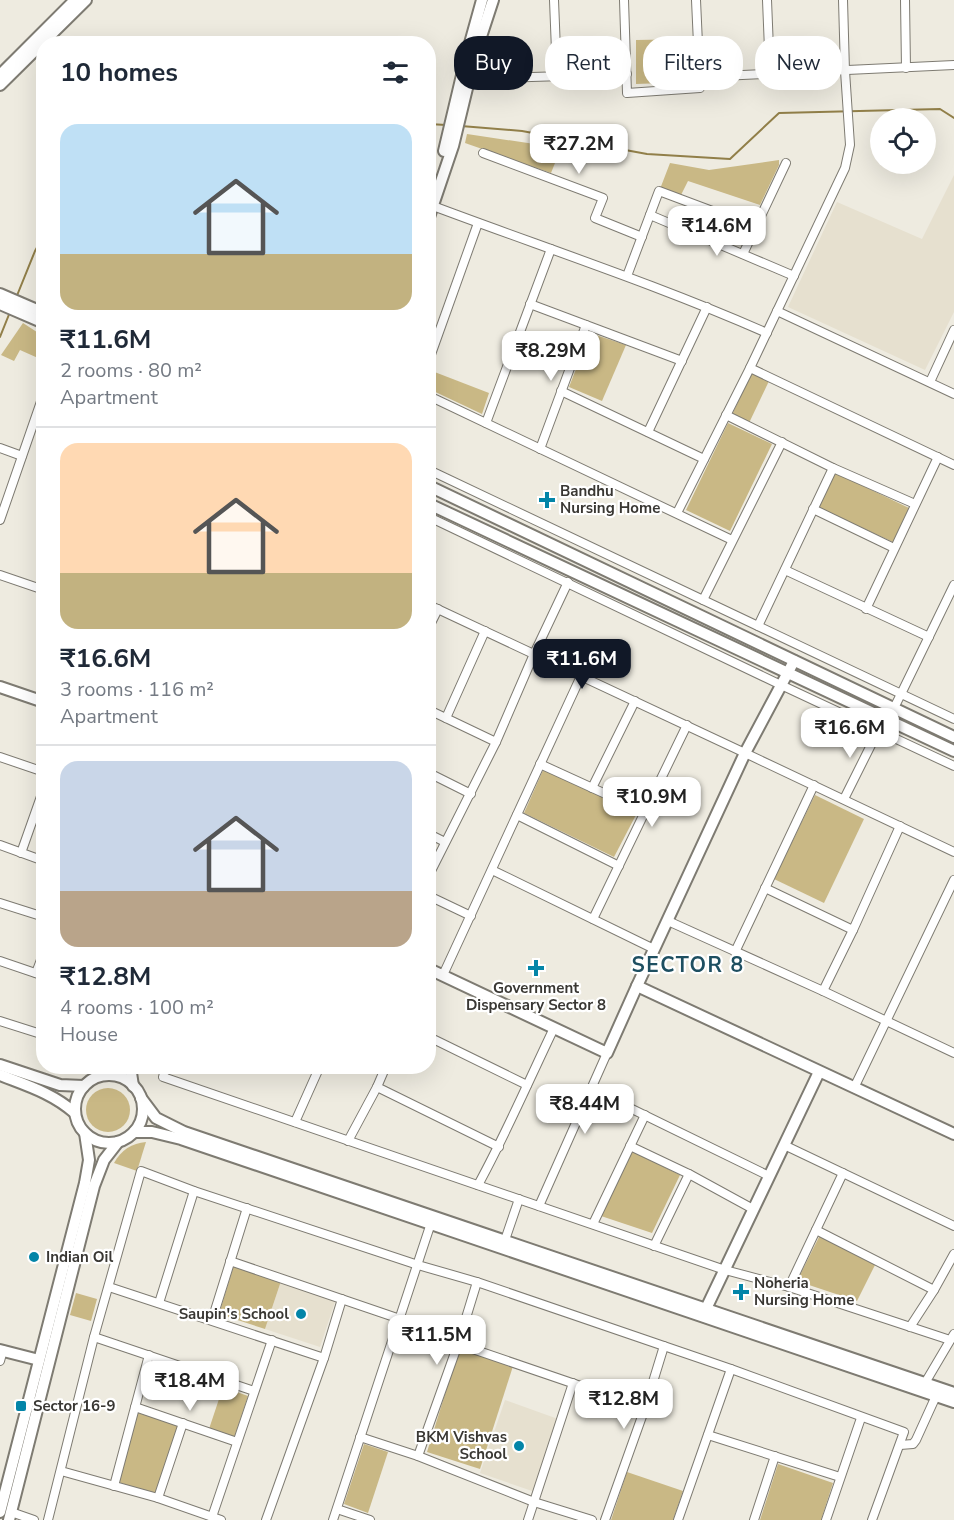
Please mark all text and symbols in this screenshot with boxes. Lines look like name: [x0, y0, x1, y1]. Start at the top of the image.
chip: Buy: [454, 36, 533, 90]
chip: Rent: [545, 36, 631, 90]
chip: Filters: [643, 36, 743, 90]
chip: New: [755, 36, 842, 90]
text: 10 homes: [60, 55, 178, 90]
icon: filters: [379, 56, 412, 89]
map controls: [870, 108, 936, 174]
button: locate: [870, 108, 936, 174]
pin: ₹27.2M: [530, 124, 628, 175]
text: ₹27.2M: [544, 130, 614, 157]
icon: home: [182, 163, 290, 271]
pin: ₹14.6M: [668, 206, 766, 257]
text: ₹14.6M: [682, 212, 752, 239]
text: ₹11.6M: [60, 322, 151, 357]
pin: ₹8.29M: [502, 331, 600, 382]
text: ₹8.29M: [516, 337, 586, 364]
text: 2 rooms · 80 m²: [60, 357, 202, 384]
text: Apartment: [60, 384, 158, 411]
place label: Bandhu Nursing Home: [560, 481, 660, 518]
icon: home: [182, 482, 290, 590]
marker: Bandhu Nursing Home: [538, 491, 556, 509]
pin: ₹11.6M: [533, 639, 631, 690]
text: ₹16.6M: [60, 641, 151, 676]
text: ₹11.6M: [547, 645, 617, 672]
text: 3 rooms · 116 m²: [60, 676, 214, 703]
text: Apartment: [60, 703, 158, 730]
pin: ₹16.6M: [801, 708, 899, 759]
text: ₹16.6M: [815, 714, 885, 741]
pin: ₹10.9M: [603, 777, 701, 828]
text: ₹10.9M: [617, 783, 687, 810]
icon: home: [182, 800, 290, 908]
district label: SECTOR 8: [631, 951, 745, 979]
text: ₹12.8M: [60, 959, 151, 994]
marker: Government Dispensary Sector 8: [527, 959, 545, 977]
place label: Government Dispensary Sector 8: [466, 978, 606, 1015]
text: 4 rooms · 100 m²: [60, 994, 214, 1021]
text: House: [60, 1021, 118, 1048]
pin: ₹8.44M: [536, 1084, 634, 1135]
text: ₹8.44M: [550, 1090, 620, 1117]
place label: Indian Oil: [46, 1247, 113, 1267]
marker: Indian Oil: [27, 1250, 41, 1264]
place label: Noheria Nursing Home: [754, 1273, 854, 1310]
marker: Noheria Nursing Home: [732, 1283, 750, 1301]
place label: Saupin's School: [179, 1304, 289, 1324]
marker: Saupin's School: [294, 1307, 308, 1321]
pin: ₹11.5M: [388, 1315, 486, 1366]
text: ₹11.5M: [402, 1321, 472, 1348]
pin: ₹18.4M: [141, 1361, 239, 1412]
text: ₹18.4M: [155, 1367, 225, 1394]
pin: ₹12.8M: [575, 1379, 673, 1430]
text: ₹12.8M: [589, 1385, 659, 1412]
place label: Sector 16-9: [33, 1396, 115, 1416]
marker: Sector 16-9: [14, 1399, 28, 1413]
place label: BKM Vishvas School: [416, 1427, 507, 1464]
marker: BKM Vishvas School: [512, 1439, 526, 1453]

